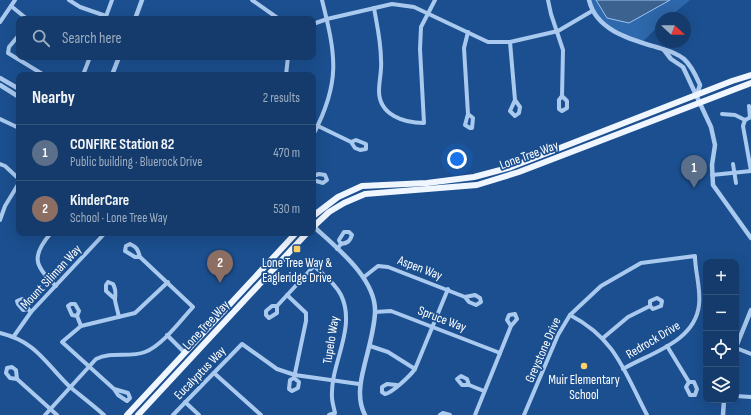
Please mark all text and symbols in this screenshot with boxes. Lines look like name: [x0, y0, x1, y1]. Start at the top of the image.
north arrow: [655, 12, 691, 48]
search box: [16, 16, 316, 60]
icon: search: [30, 27, 52, 49]
text: Search here: [62, 29, 122, 48]
text: Nearby: [32, 88, 75, 108]
text: 2 results: [263, 90, 300, 106]
text: CONFIRE Station 82: [70, 135, 174, 154]
street label: Lone Tree Way: [497, 137, 561, 173]
text: 1: [42, 145, 48, 161]
text: 470 m: [273, 145, 300, 161]
your location: [447, 149, 467, 169]
text: Public building · Bluerock Drive: [70, 154, 202, 170]
pin: 1: [681, 155, 707, 188]
text: KinderCare: [70, 191, 129, 210]
text: 2: [42, 201, 48, 217]
text: 530 m: [273, 201, 300, 217]
text: School · Lone Tree Way: [70, 210, 168, 226]
street label: Mount Siliman Way: [17, 241, 85, 313]
marker: Lone Tree Way & Eagleridge Drive: [292, 244, 302, 254]
pin: 2: [207, 250, 233, 283]
street label: Aspen Way: [394, 252, 445, 284]
place label: Lone Tree Way & Eagleridge Drive: [262, 255, 332, 286]
map controls: [703, 259, 739, 403]
button: +: [703, 259, 739, 295]
button: −: [703, 295, 739, 331]
street label: Lone Tree Way: [179, 297, 233, 353]
street label: Spruce Way: [416, 302, 468, 336]
street label: Tupelo Way: [319, 315, 343, 365]
street label: Greystone Drive: [522, 315, 564, 385]
street label: Redrock Drive: [623, 318, 683, 362]
button: locate: [703, 331, 739, 367]
street label: Eucalyptus Way: [171, 343, 229, 403]
marker: Muir Elementary School: [579, 361, 589, 371]
button: layers: [703, 367, 739, 403]
place label: Muir Elementary School: [548, 372, 620, 403]

